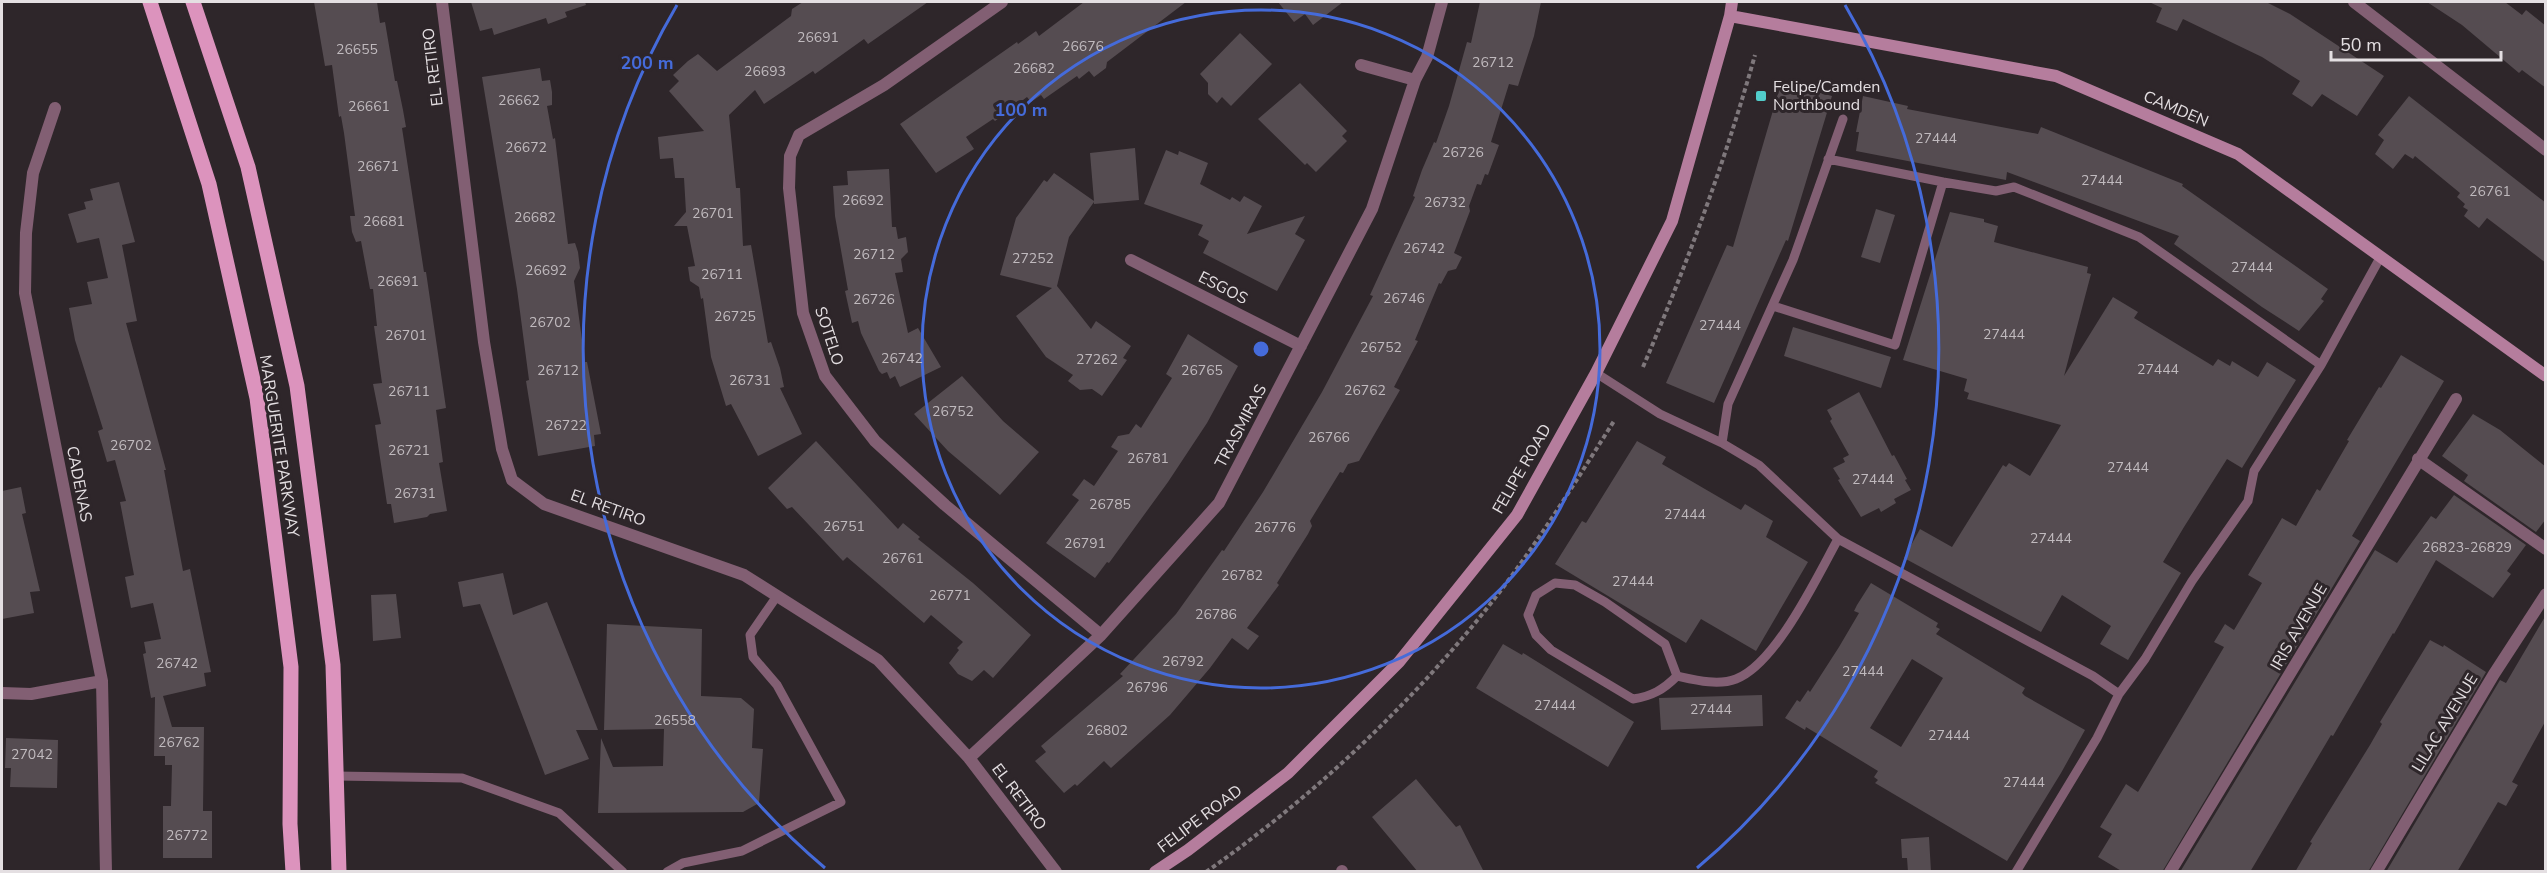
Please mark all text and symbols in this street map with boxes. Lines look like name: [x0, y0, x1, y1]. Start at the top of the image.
scale bar: [2331, 24, 2500, 62]
street label: EL RETIRO: [417, 27, 449, 107]
house number: 26691: [797, 28, 839, 47]
text: 50 m: [2340, 33, 2382, 57]
house number: 26676: [1062, 37, 1104, 56]
house number: 26655: [336, 40, 378, 59]
text: 200 m: [620, 51, 674, 75]
house number: 26712: [1472, 53, 1514, 72]
house number: 26682: [1013, 59, 1055, 78]
house number: 26693: [744, 62, 786, 81]
place label: Felipe/Camden Northbound: [1773, 76, 1880, 116]
street label: CAMDEN: [2140, 85, 2212, 133]
marker: Felipe/Camden Northbound: [1754, 89, 1768, 103]
house number: 26662: [498, 91, 540, 110]
house number: 26661: [348, 97, 390, 116]
text: 100 m: [994, 98, 1048, 122]
house number: 27444: [1915, 129, 1957, 148]
house number: 26672: [505, 138, 547, 157]
house number: 26726: [1442, 143, 1484, 162]
house number: 26671: [357, 157, 399, 176]
house number: 27444: [2081, 171, 2123, 190]
house number: 26761: [2469, 182, 2511, 201]
house number: 26692: [842, 191, 884, 210]
house number: 26732: [1424, 193, 1466, 212]
house number: 26701: [692, 204, 734, 223]
house number: 26682: [514, 208, 556, 227]
house number: 26681: [363, 212, 405, 231]
house number: 26742: [1403, 239, 1445, 258]
house number: 26712: [853, 245, 895, 264]
house number: 27252: [1012, 249, 1054, 268]
house number: 27444: [2231, 258, 2273, 277]
house number: 26692: [525, 261, 567, 280]
house number: 26711: [701, 265, 743, 284]
street label: ESGOS: [1195, 266, 1252, 310]
house number: 26691: [377, 272, 419, 291]
house number: 26746: [1383, 289, 1425, 308]
house number: 26726: [853, 290, 895, 309]
street label: SOTELO: [809, 304, 849, 368]
house number: 26725: [714, 307, 756, 326]
house number: 26702: [529, 313, 571, 332]
house number: 27444: [1699, 316, 1741, 335]
house number: 27444: [1983, 325, 2025, 344]
house number: 26701: [385, 326, 427, 345]
house number: 26752: [1360, 338, 1402, 357]
centre of rings: [1251, 339, 1271, 359]
house number: 26742: [881, 349, 923, 368]
house number: 27262: [1076, 350, 1118, 369]
street label: MARGUERITE PARKWAY: [254, 353, 304, 539]
house number: 27444: [2137, 360, 2179, 379]
house number: 26712: [537, 361, 579, 380]
house number: 26765: [1181, 361, 1223, 380]
house number: 26731: [729, 371, 771, 390]
street label: TRASMIRAS: [1210, 380, 1272, 471]
house number: 26762: [1344, 381, 1386, 400]
house number: 26711: [388, 382, 430, 401]
house number: 26752: [932, 402, 974, 421]
house number: 26722: [545, 416, 587, 435]
street label: FELIPE ROAD: [1487, 420, 1557, 518]
house number: 26766: [1308, 428, 1350, 447]
house number: 26702: [110, 436, 152, 455]
house number: 26721: [388, 441, 430, 460]
street label: CADENAS: [61, 444, 97, 524]
house number: 26781: [1127, 449, 1169, 468]
house number: 27444: [2107, 458, 2149, 477]
house number: 27444: [1852, 470, 1894, 489]
house number: 26731: [394, 484, 436, 503]
street label: EL RETIRO: [567, 484, 649, 532]
house number: 26785: [1089, 495, 1131, 514]
house number: 27444: [1664, 505, 1706, 524]
house number: 26751: [823, 517, 865, 536]
house number: 26776: [1254, 518, 1296, 537]
house number: 27444: [2030, 529, 2072, 548]
house number: 26791: [1064, 534, 1106, 553]
house number: 26823-26829: [2422, 538, 2512, 557]
house number: 26761: [882, 549, 924, 568]
house number: 26782: [1221, 566, 1263, 585]
house number: 27444: [1612, 572, 1654, 591]
street label: IRIS AVENUE: [2265, 580, 2333, 674]
house number: 26771: [929, 586, 971, 605]
house number: 26786: [1195, 605, 1237, 624]
house number: 26792: [1162, 652, 1204, 671]
house number: 26742: [156, 654, 198, 673]
house number: 27444: [1842, 662, 1884, 681]
street label: LILAC AVENUE: [2407, 670, 2483, 776]
house number: 26796: [1126, 678, 1168, 697]
house number: 27444: [1534, 696, 1576, 715]
house number: 27444: [1690, 700, 1732, 719]
house number: 26558: [654, 711, 696, 730]
house number: 26802: [1086, 721, 1128, 740]
house number: 27444: [1928, 726, 1970, 745]
house number: 26762: [158, 733, 200, 752]
house number: 27042: [11, 745, 53, 764]
street label: EL RETIRO: [987, 759, 1051, 835]
house number: 27444: [2003, 773, 2045, 792]
street label: FELIPE ROAD: [1153, 780, 1247, 858]
house number: 26772: [166, 826, 208, 845]

